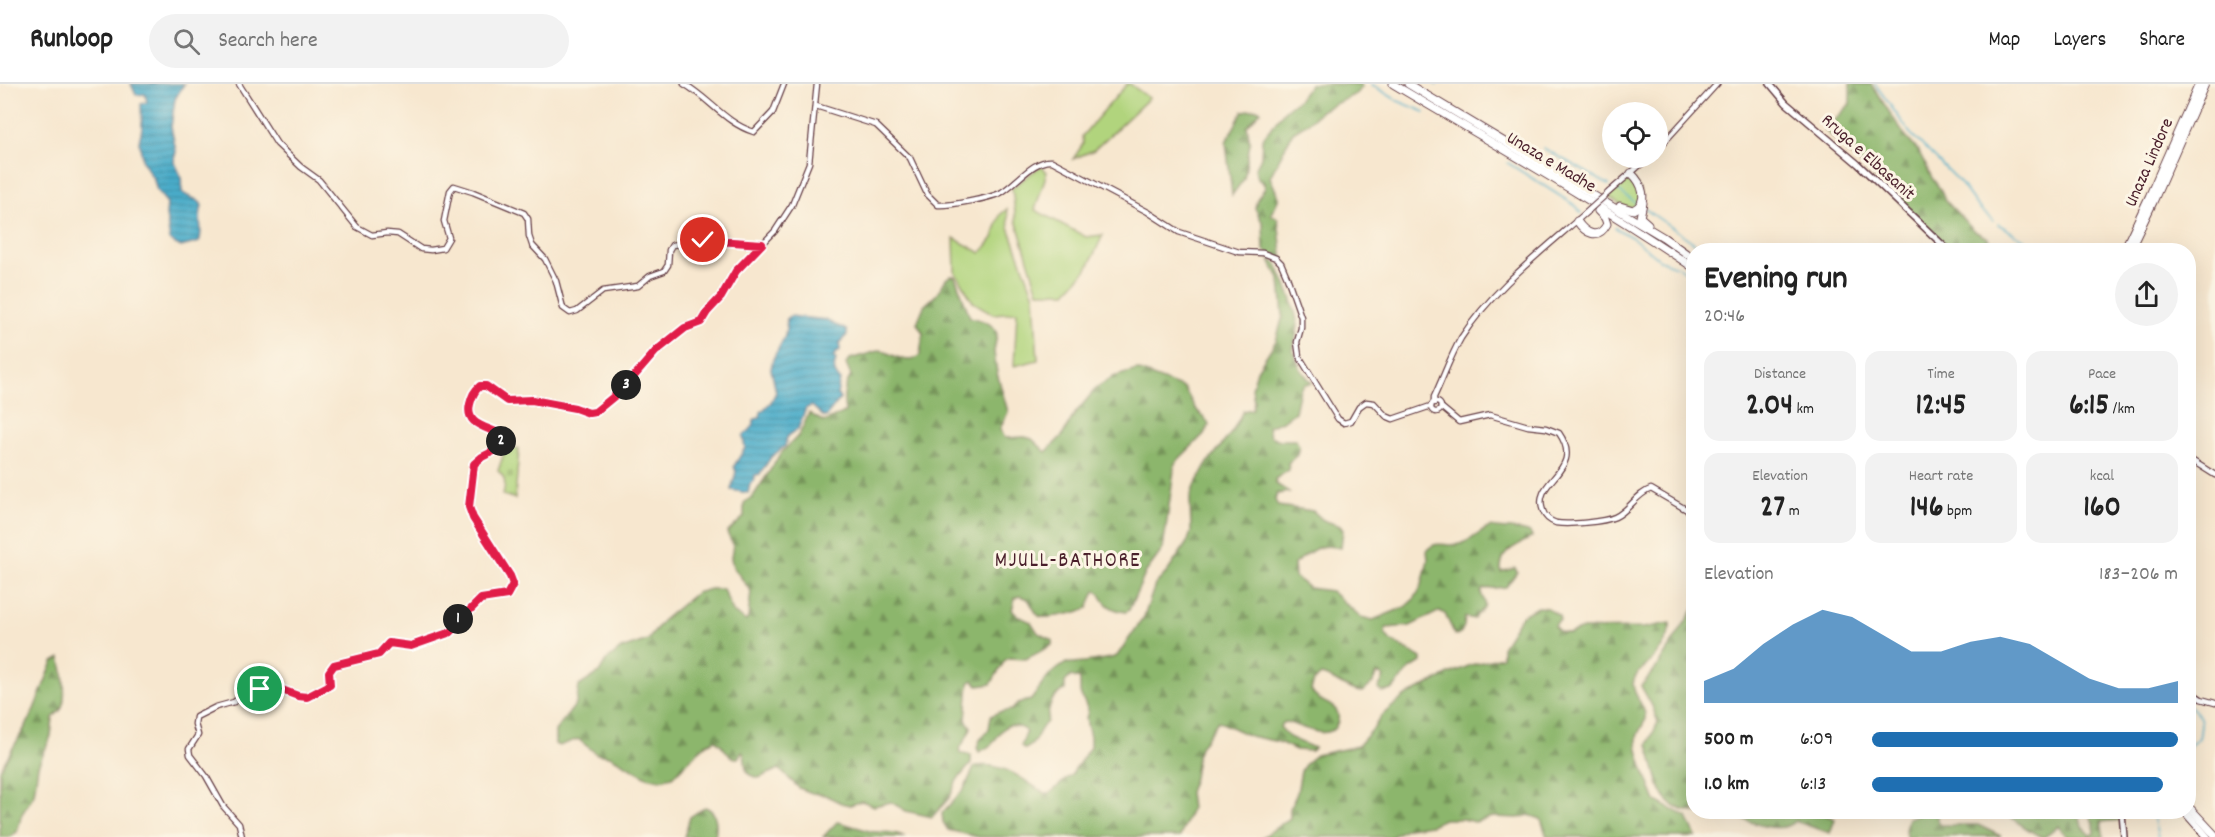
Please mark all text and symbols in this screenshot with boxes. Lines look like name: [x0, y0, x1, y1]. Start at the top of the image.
search box: [149, 14, 569, 68]
text: Runloop: [30, 21, 113, 61]
icon: search: [170, 25, 203, 58]
text: Search here: [218, 26, 318, 57]
text: Map: [1989, 26, 2020, 56]
text: Layers: [2053, 26, 2106, 56]
text: Share: [2139, 26, 2185, 56]
map controls: [1602, 102, 1668, 168]
button: locate: [1602, 102, 1668, 168]
street label: Rruga e Elbasanit: [1815, 109, 1920, 207]
street label: Unaza Lindore: [2120, 115, 2181, 211]
street label: Unaza e Madhe: [1501, 127, 1600, 200]
pin: [677, 214, 728, 265]
icon: check: [686, 223, 719, 256]
text: Evening run: [1704, 257, 1848, 304]
button: share: [2115, 263, 2178, 326]
text: 20:46: [1704, 303, 1745, 331]
text: Distance: [1754, 363, 1806, 386]
text: Time: [1927, 363, 1955, 386]
text: Pace: [2088, 363, 2116, 386]
pin: 3: [611, 370, 641, 400]
text: 3: [622, 373, 630, 396]
text: 2.04: [1746, 386, 1793, 429]
text: 12:45: [1916, 386, 1967, 429]
text: 6:15: [2069, 386, 2109, 429]
text: km: [1793, 398, 1814, 421]
text: /km: [2109, 398, 2135, 421]
pin: 2: [486, 426, 516, 456]
text: 2: [498, 429, 505, 452]
text: Elevation: [1752, 465, 1808, 488]
text: Heart rate: [1909, 465, 1973, 488]
text: kcal: [2090, 465, 2114, 488]
text: 27: [1760, 488, 1785, 531]
text: 146: [1910, 488, 1943, 531]
text: 160: [2083, 488, 2121, 531]
text: m: [1785, 500, 1800, 523]
text: bpm: [1943, 500, 1972, 523]
district label: MJULL-BATHORE: [995, 547, 1141, 577]
text: Elevation: [1704, 561, 1774, 589]
text: 183–206 m: [2099, 561, 2178, 589]
pin: 1: [443, 604, 473, 634]
text: 1: [456, 607, 460, 630]
pin: [234, 663, 285, 714]
icon: arrive: [243, 672, 276, 705]
text: 500 m: [1704, 726, 1753, 754]
text: 6:09: [1800, 726, 1833, 754]
text: 1.0 km: [1704, 771, 1749, 799]
text: 6:13: [1800, 771, 1826, 799]

